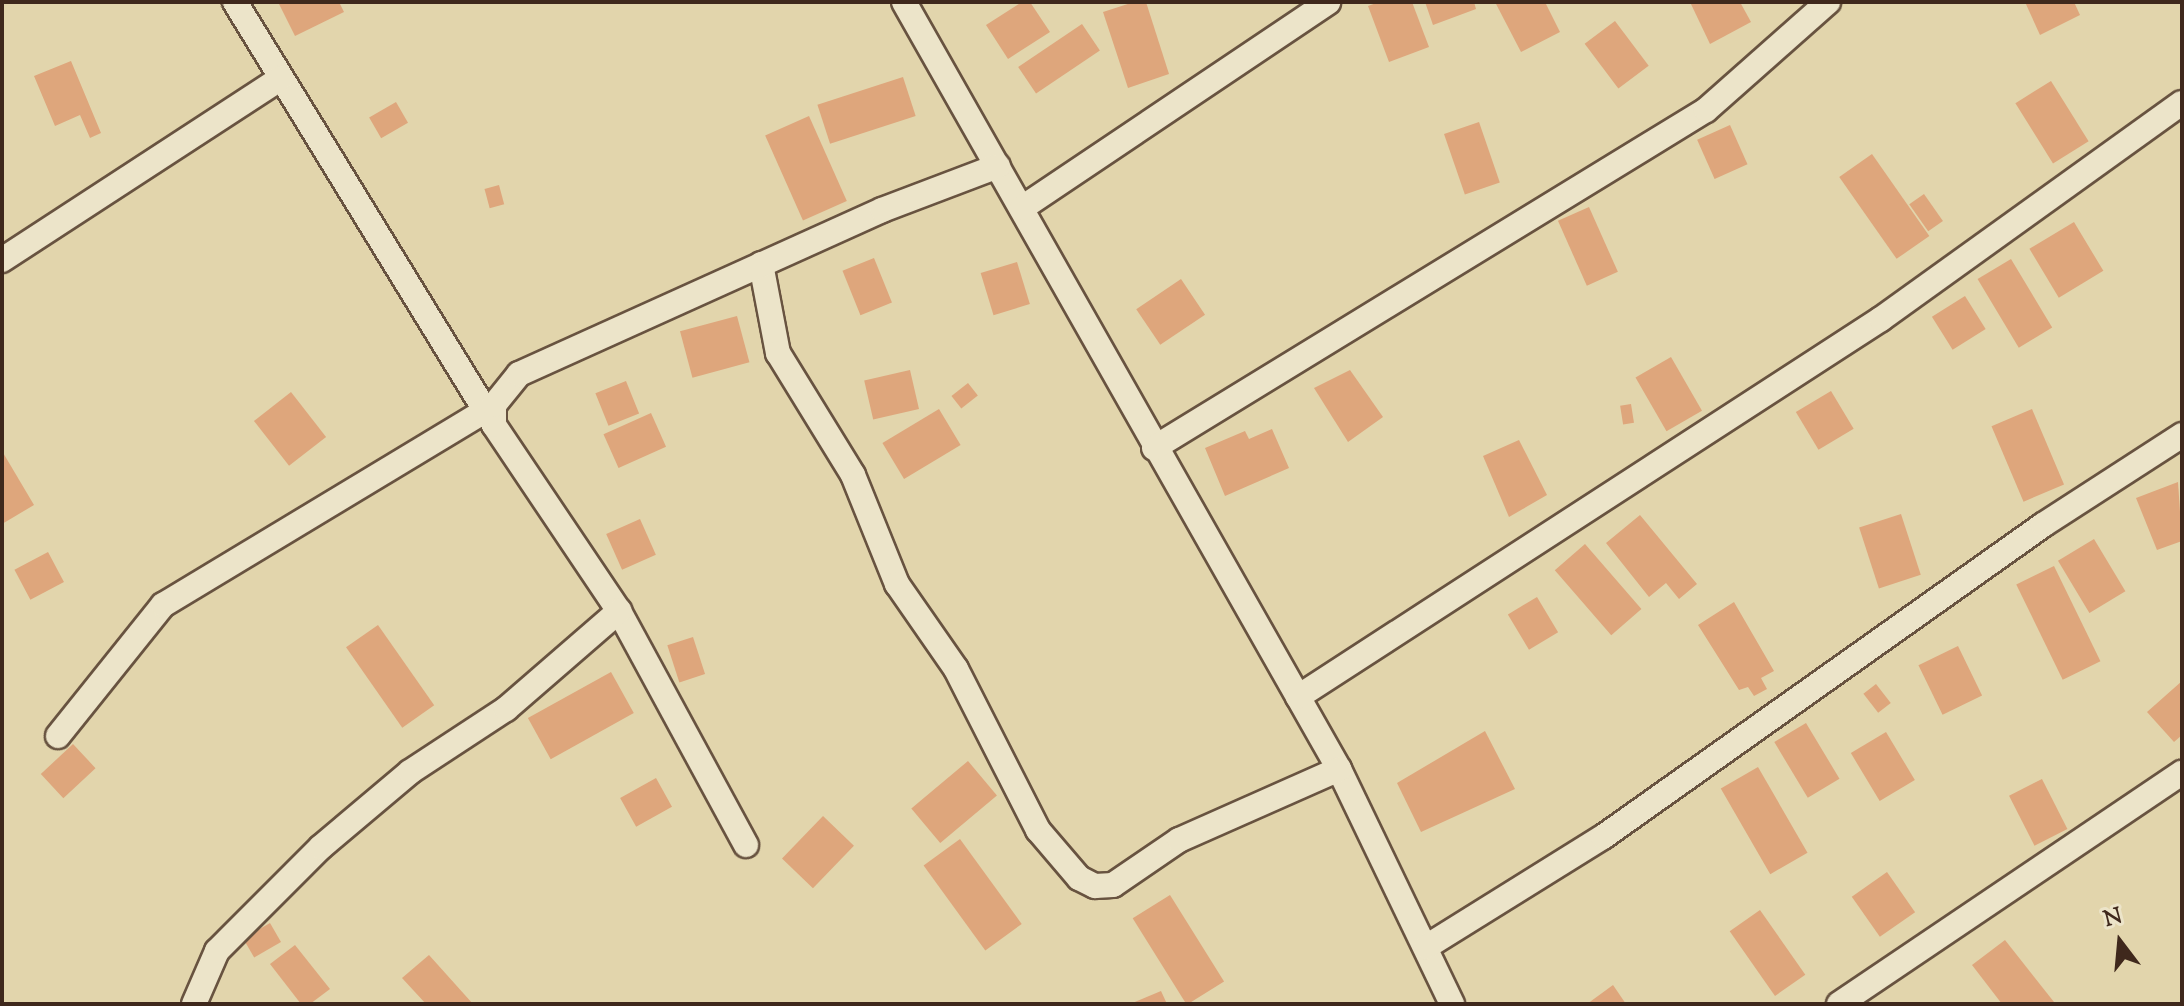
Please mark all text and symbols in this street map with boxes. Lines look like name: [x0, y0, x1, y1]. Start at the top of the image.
text: N: [2101, 901, 2126, 937]
north arrow: [2080, 902, 2160, 982]

